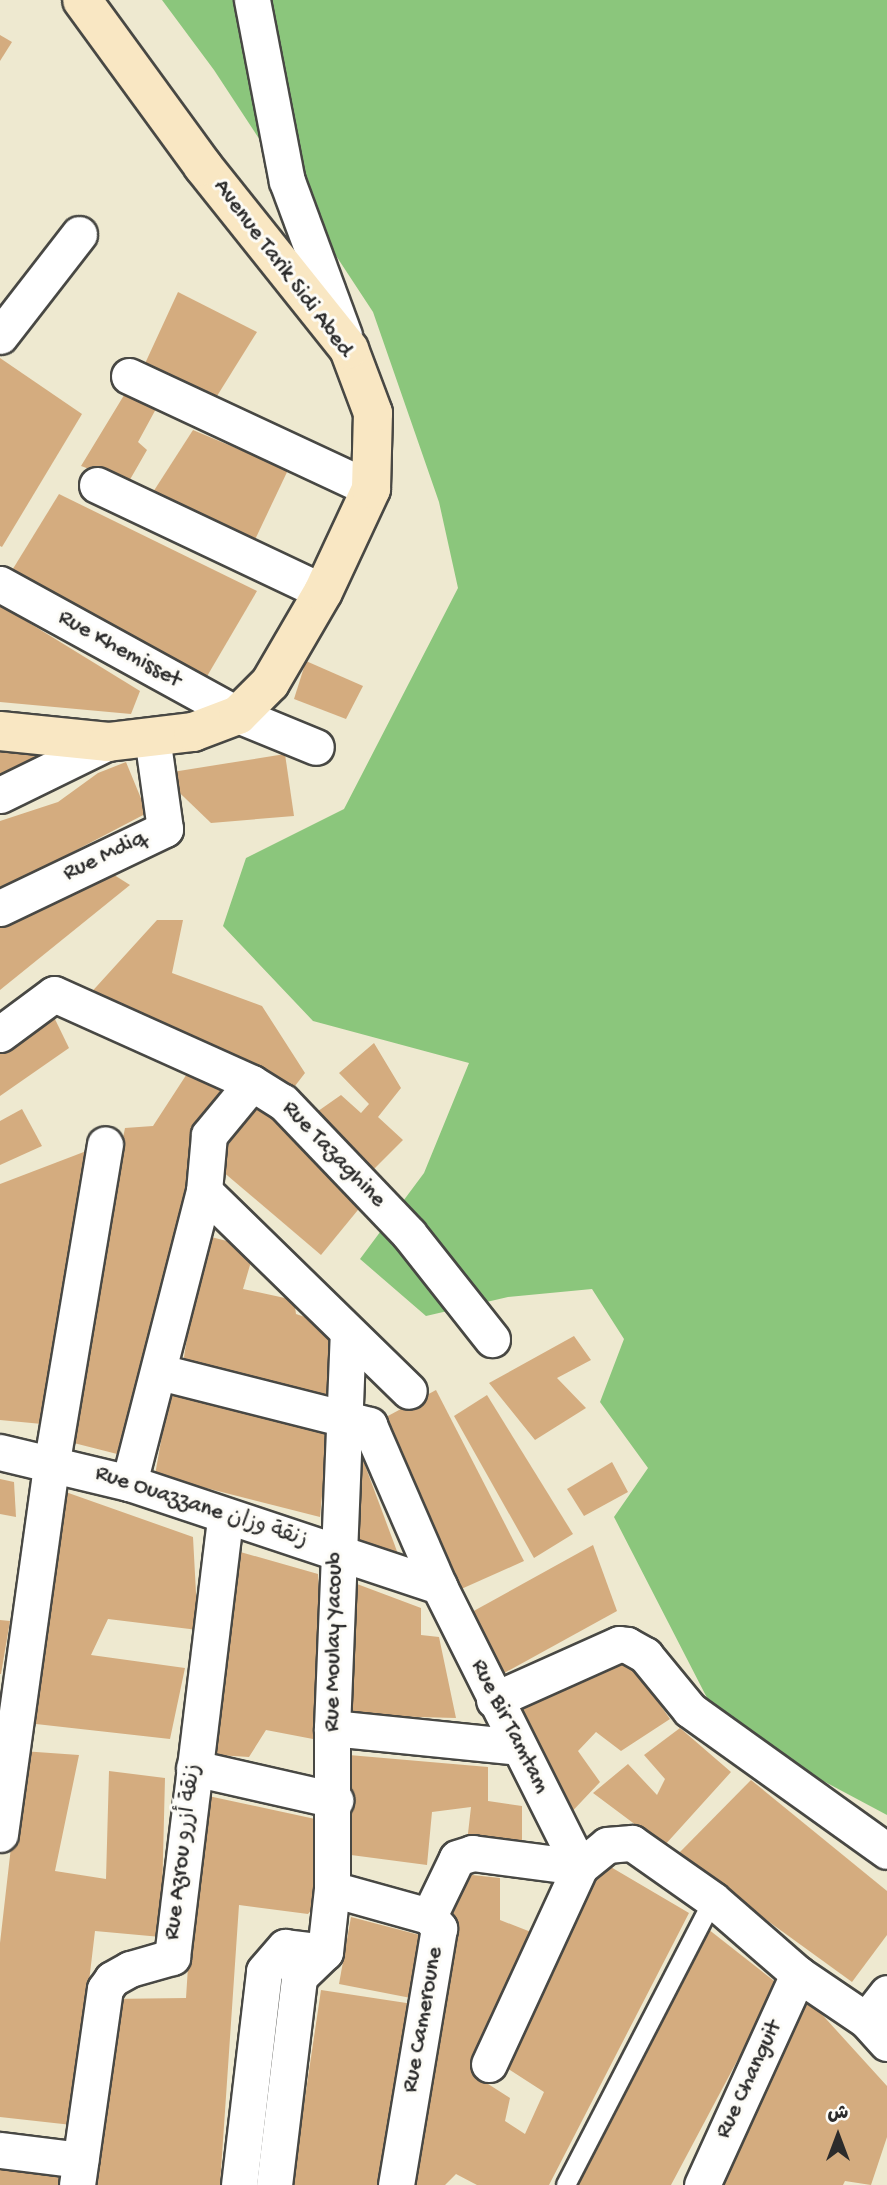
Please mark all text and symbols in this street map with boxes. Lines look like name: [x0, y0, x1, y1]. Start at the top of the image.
street label: Avenue Tarik Sidi Abed: [206, 175, 358, 363]
street label: Rue Khemisset: [53, 605, 185, 695]
street label: Rue Mdiq: [59, 825, 151, 889]
street label: Rue Tazaghine: [275, 1096, 391, 1214]
street label: Rue Ouazzane زنقة وزان: [91, 1461, 311, 1555]
street label: Rue Moulay Yacoub: [320, 1552, 350, 1732]
street label: Rue Bir Tamtam: [463, 1655, 555, 1799]
street label: Rue Azrou زنقة أزرو: [160, 1762, 208, 1942]
street label: Rue Cameroune: [398, 1945, 450, 2095]
street label: Rue Changuit: [711, 2017, 789, 2143]
north arrow: [803, 2101, 873, 2171]
text: ش: [828, 2103, 848, 2126]

